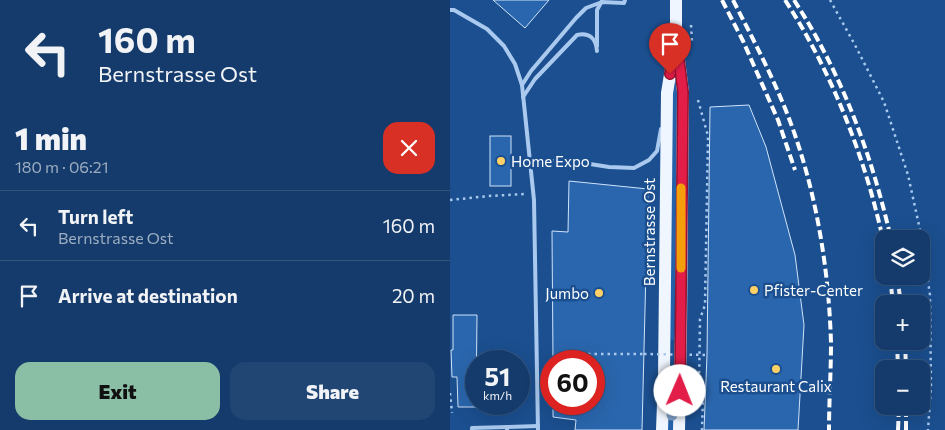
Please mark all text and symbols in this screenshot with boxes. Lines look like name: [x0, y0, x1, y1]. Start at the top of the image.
text: 160 m: [98, 17, 196, 60]
icon: left: [15, 20, 80, 85]
pin: [649, 23, 691, 74]
icon: arrive: [656, 30, 684, 58]
text: Bernstrasse Ost: [98, 60, 257, 87]
text: 1 min: [15, 119, 87, 156]
button: close: [383, 122, 435, 174]
place label: Home Expo: [511, 152, 590, 170]
marker: Home Expo: [495, 155, 507, 167]
text: 180 m · 06:21: [15, 157, 109, 176]
street label: Bernstrasse Ost: [640, 178, 658, 286]
text: Turn left: [58, 205, 133, 228]
icon: left: [15, 212, 43, 240]
text: 160 m: [383, 214, 435, 237]
text: Bernstrasse Ost: [58, 228, 174, 247]
map controls: [875, 230, 930, 415]
button: layers: [875, 230, 930, 285]
place label: Pfister-Center: [764, 281, 863, 299]
icon: arrive: [15, 282, 43, 310]
text: Arrive at destination: [58, 284, 238, 307]
text: 20 m: [392, 284, 435, 307]
place label: Jumbo: [545, 284, 589, 302]
marker: Pfister-Center: [748, 284, 760, 296]
marker: Jumbo: [593, 287, 605, 299]
button: +: [875, 295, 930, 350]
speed limit sign: 60: [540, 350, 605, 415]
button: −: [875, 360, 930, 415]
text: 51: [485, 361, 510, 391]
button: Exit: [15, 362, 220, 420]
button: Share: [230, 362, 435, 420]
marker: Restaurant Calix: [770, 363, 782, 375]
position arrow: [653, 364, 705, 416]
place label: Restaurant Calix: [720, 377, 832, 395]
text: km/h: [483, 388, 512, 402]

